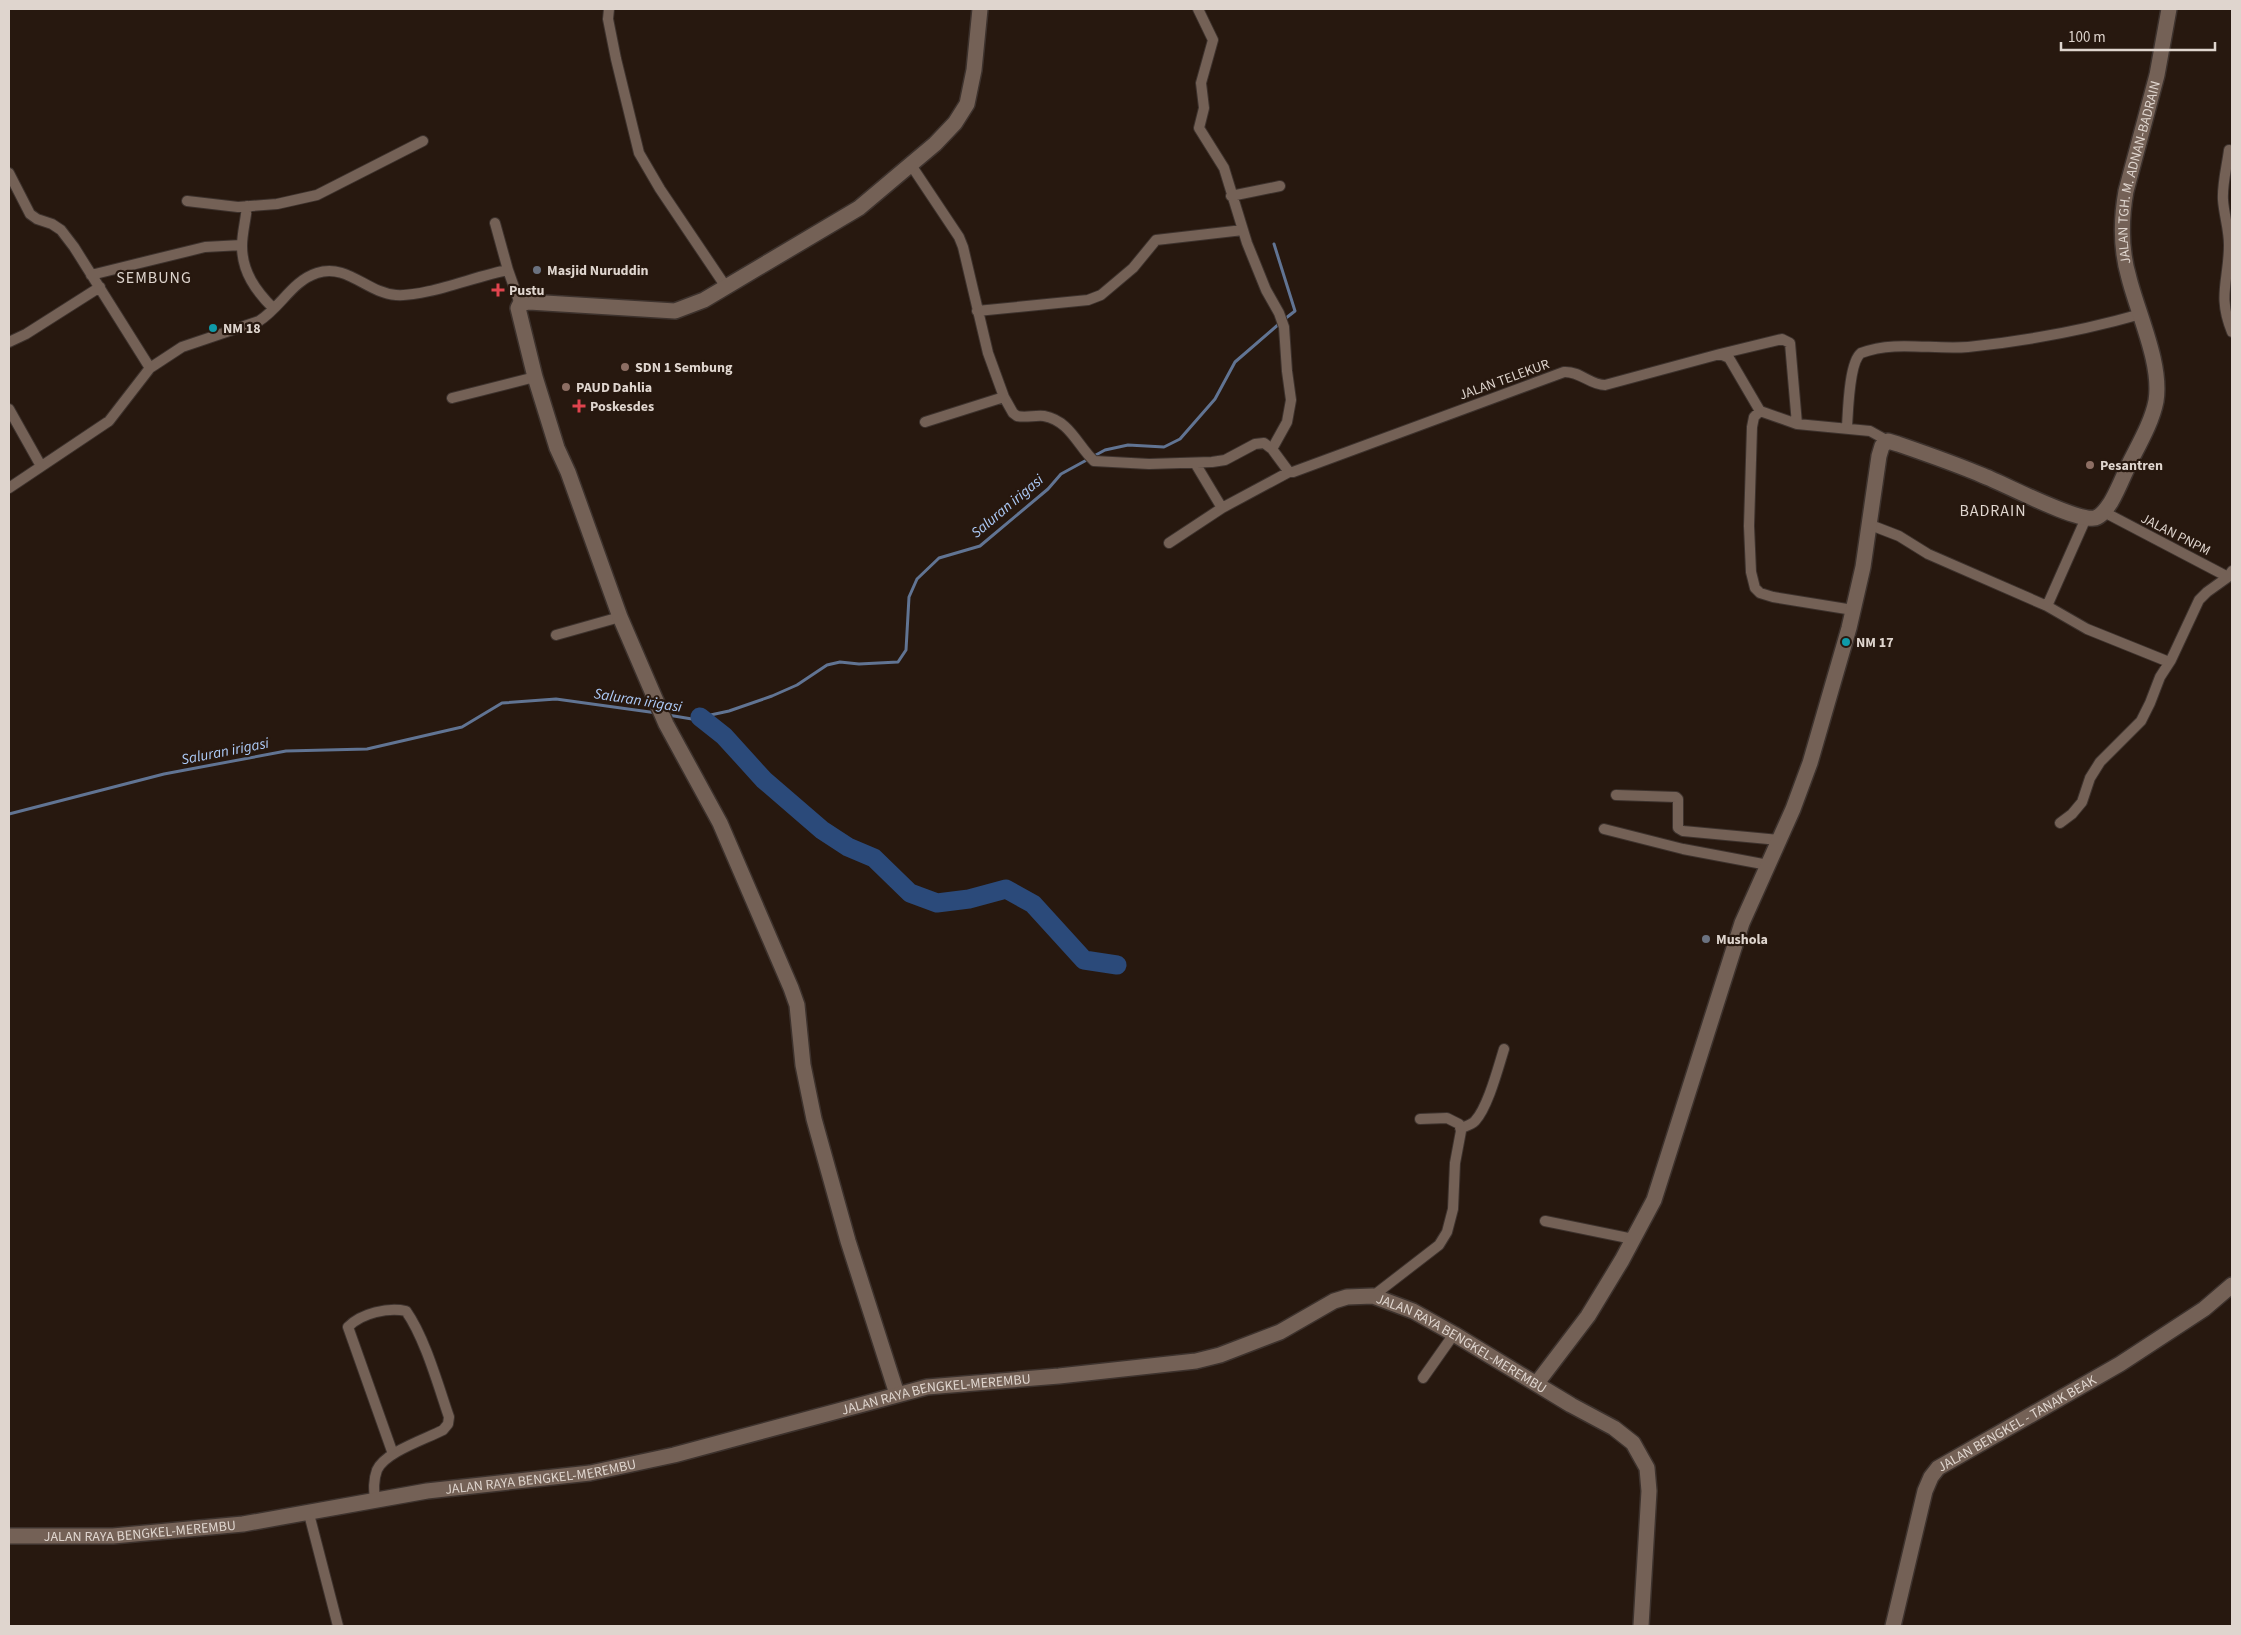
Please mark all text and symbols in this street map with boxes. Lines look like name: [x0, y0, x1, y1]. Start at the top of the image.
scale bar: [2061, 20, 2215, 52]
text: 100 m: [2068, 27, 2106, 48]
street label: JALAN TGH. M. ADNAN-BADRAIN: [2114, 79, 2166, 266]
place label: Masjid Nuruddin: [547, 261, 649, 281]
marker: Masjid Nuruddin: [531, 264, 543, 276]
district label: SEMBUNG: [116, 267, 192, 289]
place label: Pustu: [509, 281, 545, 301]
marker: Pustu: [491, 283, 505, 297]
place label: NM 18: [223, 319, 261, 339]
marker: NM 18: [207, 322, 219, 334]
street label: JALAN TELEKUR: [1456, 354, 1552, 406]
place label: SDN 1 Sembung: [635, 358, 733, 378]
marker: SDN 1 Sembung: [619, 361, 631, 373]
place label: PAUD Dahlia: [576, 378, 652, 398]
marker: PAUD Dahlia: [560, 381, 572, 393]
place label: Poskesdes: [590, 397, 654, 417]
marker: Poskesdes: [572, 399, 586, 413]
place label: Pesantren: [2100, 456, 2163, 476]
marker: Pesantren: [2084, 459, 2096, 471]
water label: Saluran irigasi: [967, 469, 1048, 543]
district label: BADRAIN: [1959, 500, 2027, 522]
street label: JALAN PNPM: [2137, 509, 2214, 561]
place label: NM 17: [1856, 633, 1894, 653]
marker: NM 17: [1840, 636, 1852, 648]
water label: Saluran irigasi: [592, 683, 684, 718]
water label: Saluran irigasi: [179, 733, 271, 770]
place label: Mushola: [1716, 930, 1768, 950]
marker: Mushola: [1700, 933, 1712, 945]
street label: JALAN RAYA BENGKEL-MEREMBU: [1373, 1289, 1550, 1399]
street label: JALAN RAYA BENGKEL-MEREMBU: [839, 1369, 1031, 1421]
street label: JALAN BENGKEL - TANAK BEAK: [1934, 1370, 2101, 1477]
street label: JALAN RAYA BENGKEL-MEREMBU: [444, 1454, 638, 1500]
street label: JALAN RAYA BENGKEL-MEREMBU: [44, 1516, 237, 1547]

